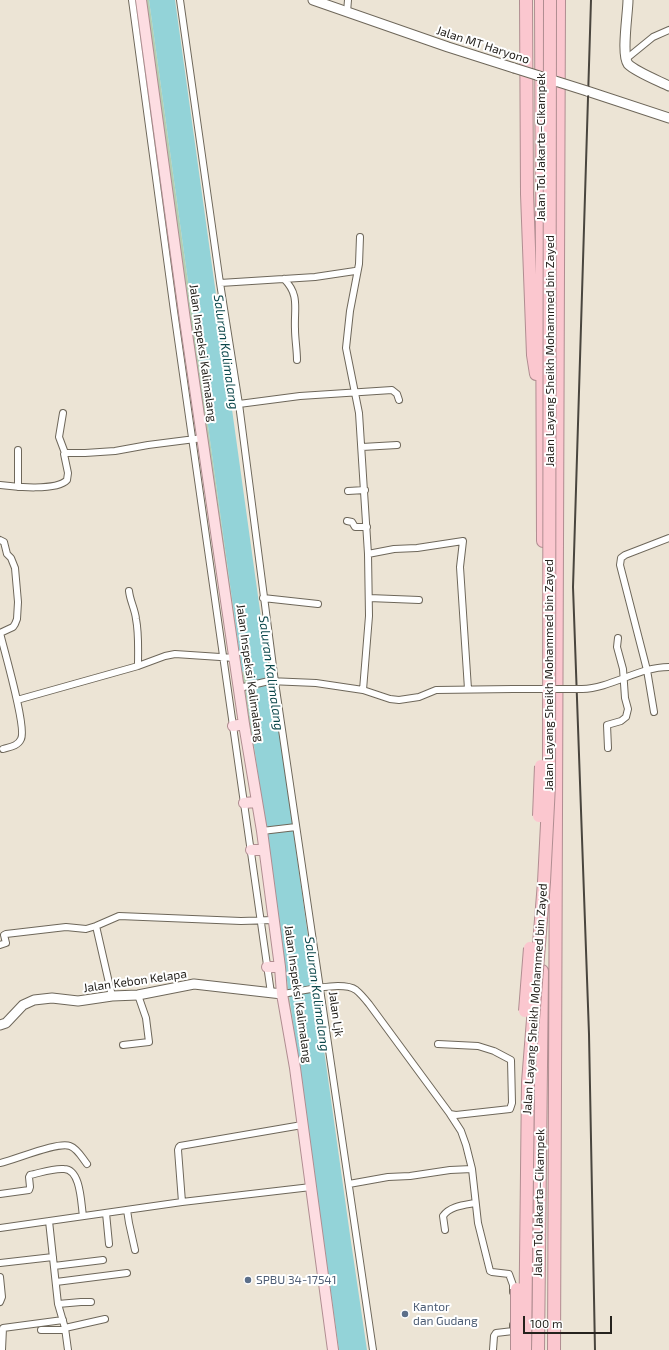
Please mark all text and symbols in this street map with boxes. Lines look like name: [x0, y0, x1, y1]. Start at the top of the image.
street label: Jalan MT Haryono: [435, 23, 531, 67]
street label: Jalan Tol Jakarta–Cikampek: [534, 73, 548, 221]
street label: Jalan Layang Sheikh Mohammed bin Zayed: [543, 235, 557, 467]
street label: Jalan Inspeksi Kalimalang: [186, 283, 220, 423]
water label: Saluran Kalimalang: [210, 294, 242, 410]
street label: Jalan Layang Sheikh Mohammed bin Zayed: [542, 559, 556, 791]
street label: Jalan Inspeksi Kalimalang: [233, 603, 267, 743]
water label: Saluran Kalimalang: [255, 615, 287, 731]
street label: Jalan Layang Sheikh Mohammed bin Zayed: [520, 883, 550, 1115]
street label: Jalan Inspeksi Kalimalang: [281, 924, 315, 1064]
water label: Saluran Kalimalang: [301, 936, 333, 1052]
street label: Jalan Kebon Kelapa: [82, 967, 188, 995]
street label: Jalan Ljk: [326, 990, 346, 1038]
street label: Jalan Tol Jakarta–Cikampek: [531, 1129, 547, 1277]
place label: SPBU 34-17541: [256, 1273, 336, 1287]
marker: SPBU 34-17541: [243, 1275, 253, 1285]
place label: Kantor dan Gudang: [413, 1300, 478, 1328]
scale bar: [525, 1308, 614, 1334]
marker: Kantor dan Gudang: [400, 1309, 410, 1319]
text: 100 m: [530, 1316, 562, 1330]

